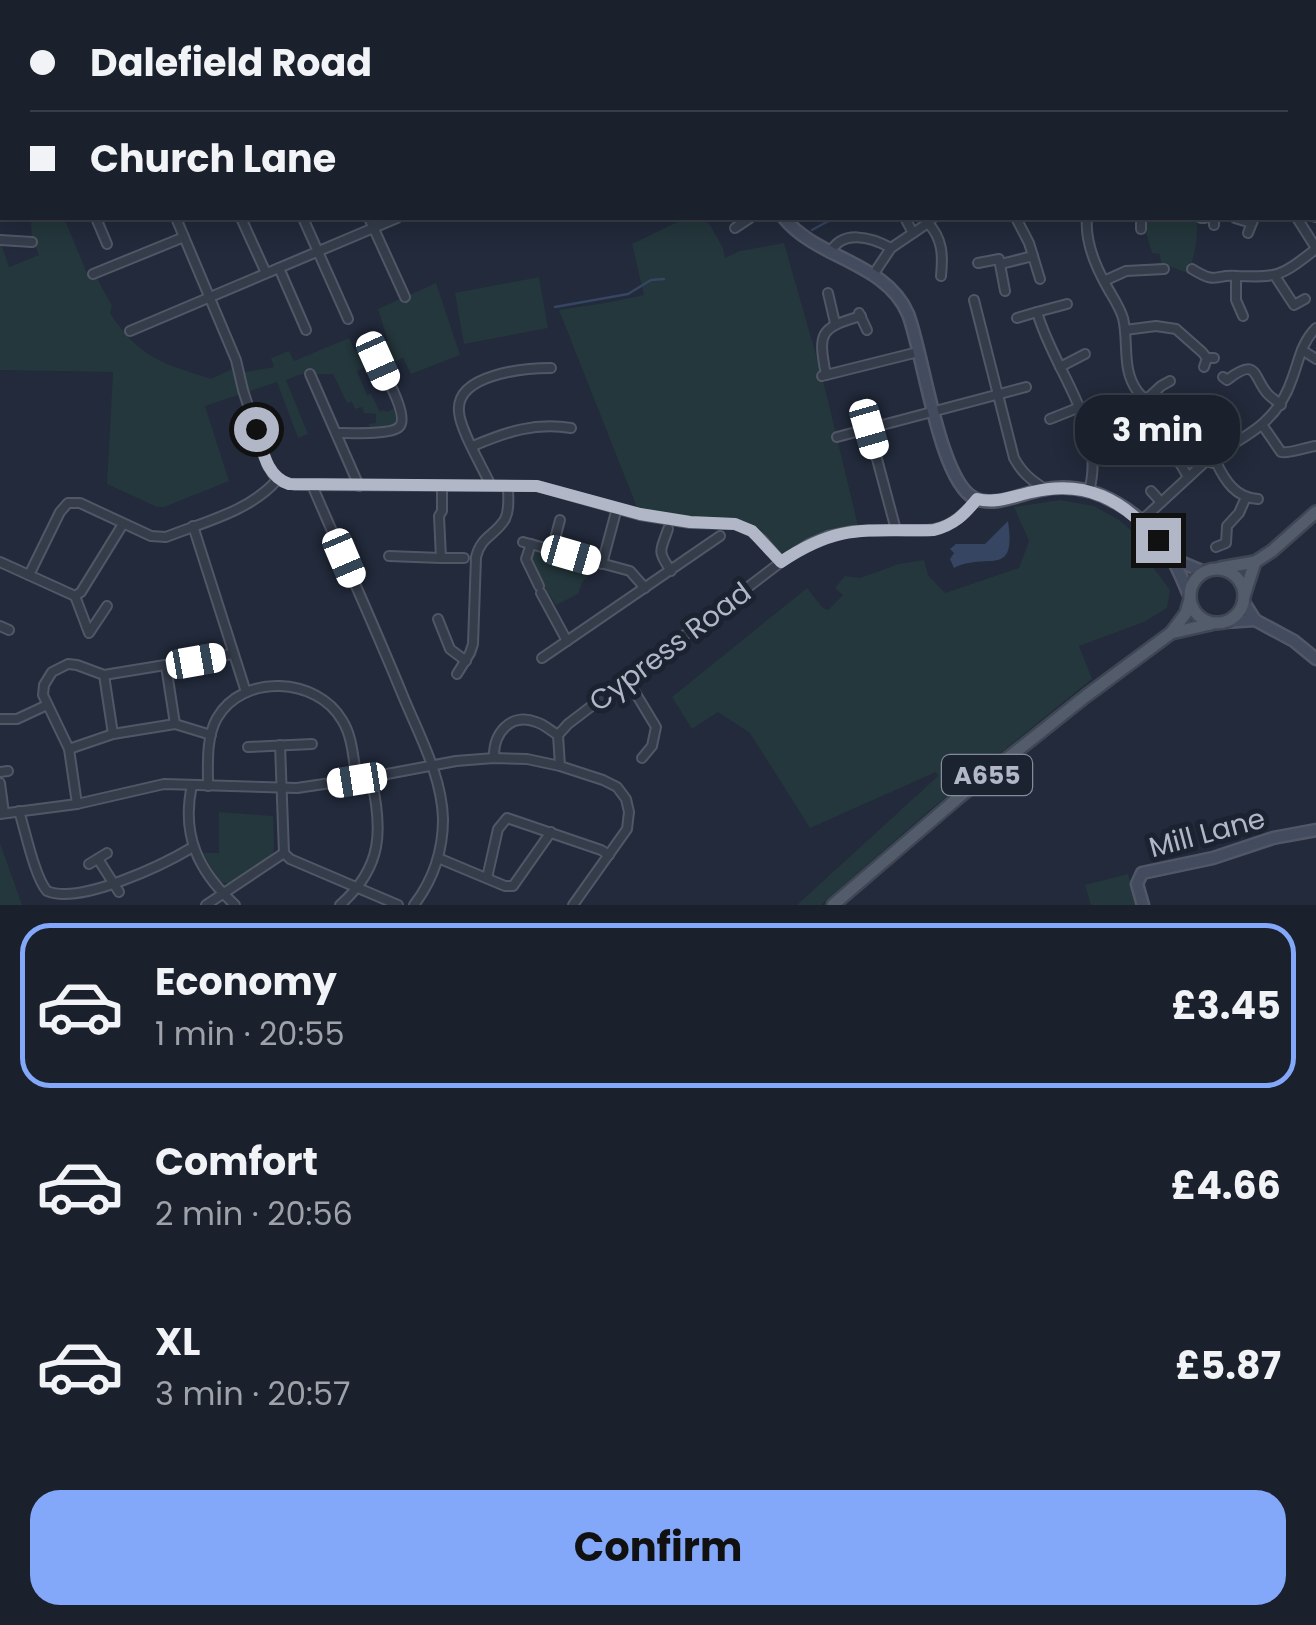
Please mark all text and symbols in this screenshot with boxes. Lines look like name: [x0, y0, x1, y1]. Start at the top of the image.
text: Dalefield Road: [90, 36, 372, 89]
text: Church Lane: [90, 132, 336, 185]
car: [352, 327, 404, 395]
callout: 3 min: [1076, 395, 1240, 465]
car: [846, 396, 892, 462]
route start: [234, 407, 279, 452]
text: 3 min: [1112, 407, 1203, 452]
route end: [1136, 518, 1181, 563]
car: [318, 525, 370, 591]
car: [538, 532, 604, 578]
street label: Cypress Road: [581, 573, 759, 721]
car: [164, 641, 228, 681]
road number: A655: [942, 755, 1032, 795]
car: [325, 760, 389, 800]
street label: Mill Lane: [1145, 799, 1269, 867]
text: Economy: [155, 955, 337, 1008]
icon: car: [35, 961, 125, 1051]
text: £3.45: [1172, 979, 1281, 1032]
text: 1 min · 20:55: [155, 1011, 344, 1056]
text: Comfort: [155, 1135, 318, 1188]
icon: car: [35, 1141, 125, 1231]
text: £4.66: [1171, 1159, 1281, 1212]
text: 2 min · 20:56: [155, 1191, 353, 1236]
text: XL: [155, 1315, 200, 1368]
icon: car: [35, 1321, 125, 1411]
text: £5.87: [1175, 1339, 1281, 1392]
text: 3 min · 20:57: [155, 1371, 350, 1416]
button: Confirm: [30, 1490, 1286, 1605]

